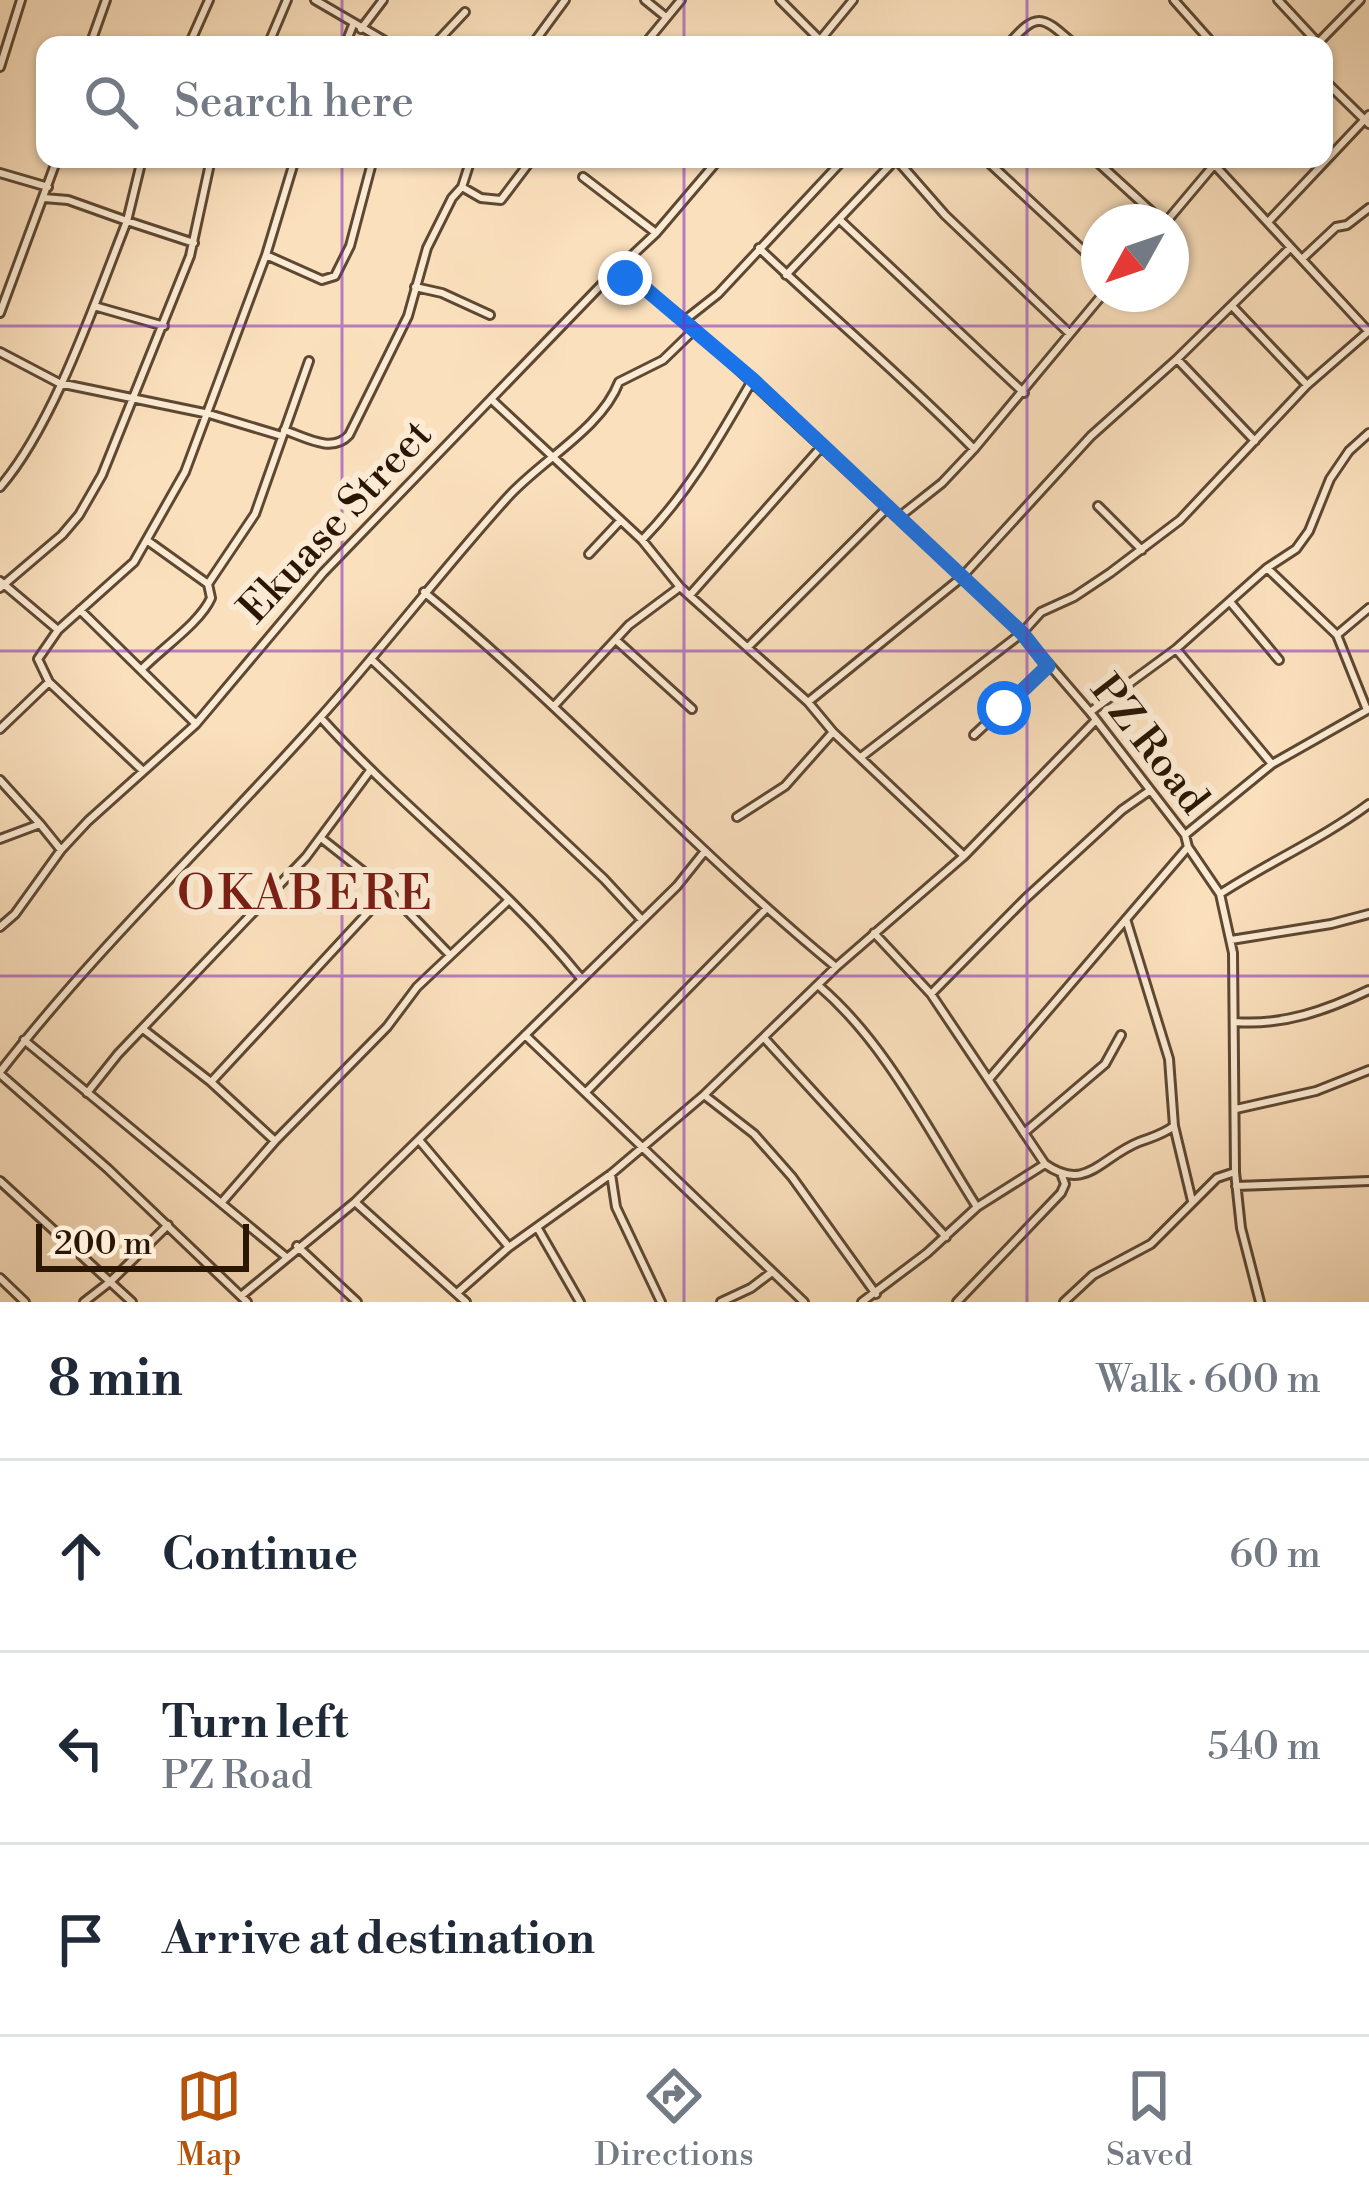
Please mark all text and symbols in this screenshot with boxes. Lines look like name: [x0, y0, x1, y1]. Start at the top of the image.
search box: [36, 36, 1333, 168]
icon: search: [78, 69, 144, 135]
text: Search here: [174, 74, 414, 131]
north arrow: [1081, 204, 1189, 312]
route end: [598, 251, 652, 305]
street label: Ekuase Street: [228, 409, 444, 635]
street label: PZ Road: [1078, 665, 1220, 825]
route start: [977, 681, 1031, 735]
district label: OKABERE: [177, 865, 435, 925]
scale bar: [36, 1218, 249, 1271]
text: 200 m: [54, 1224, 152, 1265]
text: 8 min: [48, 1348, 183, 1412]
text: Walk · 600 m: [1096, 1356, 1321, 1405]
icon: ahead: [48, 1523, 114, 1589]
text: Continue: [162, 1527, 358, 1584]
text: 60 m: [1229, 1531, 1321, 1580]
text: Turn left: [162, 1695, 348, 1752]
icon: left: [48, 1715, 114, 1781]
text: 540 m: [1207, 1723, 1321, 1772]
text: PZ Road: [162, 1752, 313, 1801]
icon: arrive: [48, 1907, 114, 1973]
text: Arrive at destination: [162, 1911, 595, 1968]
tab: Map: [176, 2063, 242, 2176]
tab: Directions: [595, 2063, 754, 2176]
tab: Saved: [1106, 2063, 1193, 2176]

